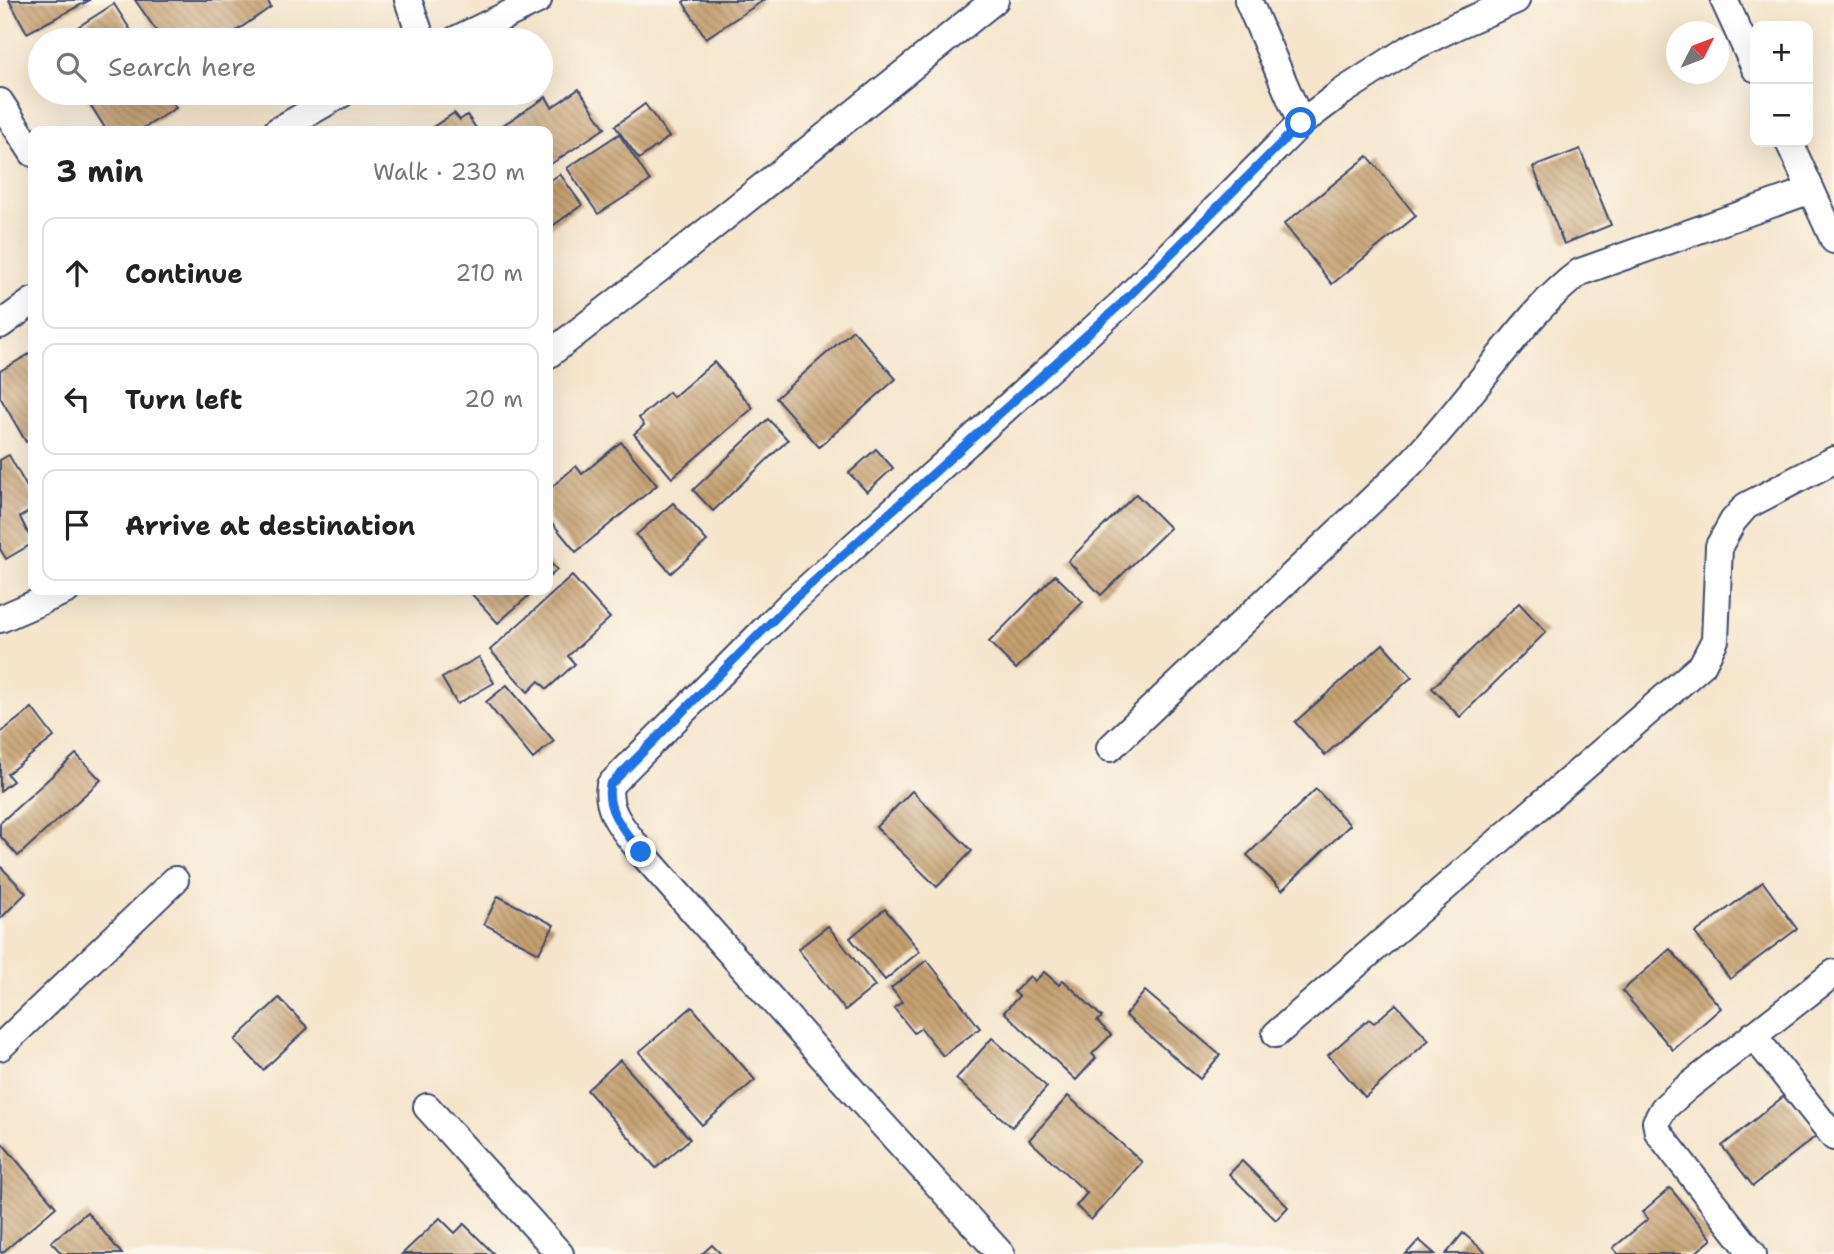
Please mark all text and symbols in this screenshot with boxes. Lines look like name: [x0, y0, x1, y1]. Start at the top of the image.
north arrow: [1666, 21, 1729, 84]
map controls: [1750, 21, 1813, 147]
button: +: [1750, 21, 1813, 84]
search box: [28, 28, 553, 105]
icon: search: [52, 48, 90, 86]
text: Search here: [108, 49, 257, 84]
button: −: [1750, 84, 1813, 147]
route start: [1285, 107, 1316, 138]
text: 3 min: [56, 151, 143, 192]
text: Walk · 230 m: [373, 157, 525, 187]
icon: ahead: [58, 254, 96, 292]
text: Continue: [125, 256, 243, 291]
text: 210 m: [455, 258, 523, 288]
icon: left: [58, 380, 96, 418]
text: Turn left: [125, 382, 242, 417]
text: 20 m: [464, 384, 523, 414]
icon: arrive: [58, 506, 96, 544]
text: Arrive at destination: [125, 508, 415, 543]
route end: [625, 836, 656, 867]

